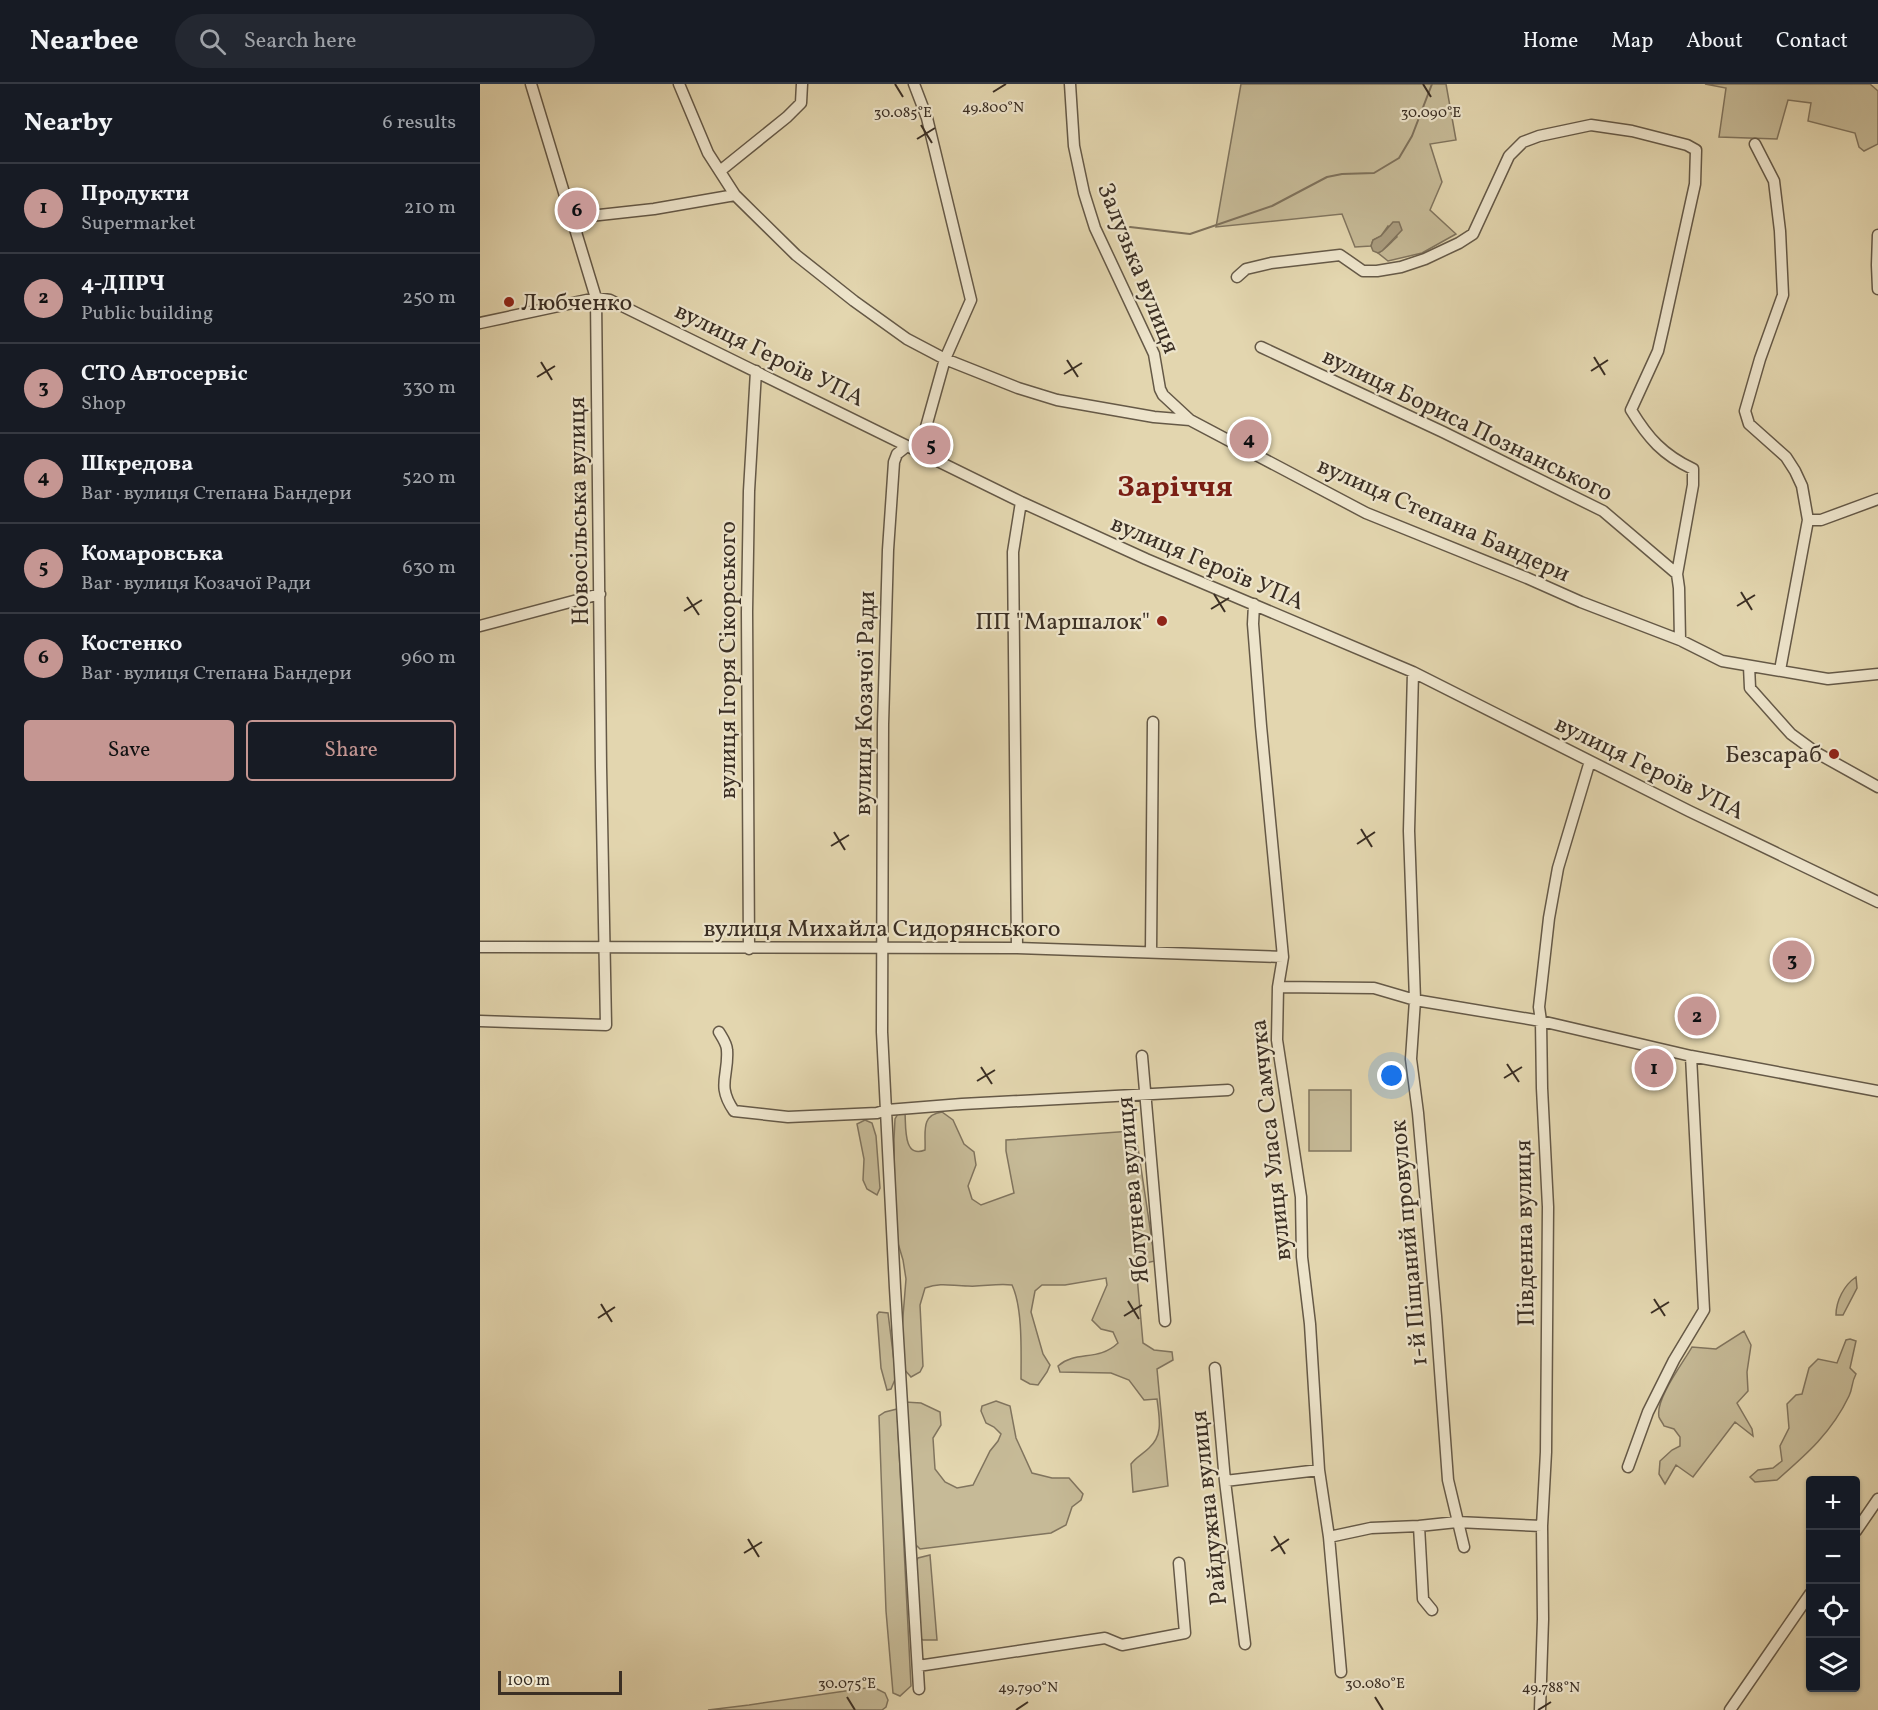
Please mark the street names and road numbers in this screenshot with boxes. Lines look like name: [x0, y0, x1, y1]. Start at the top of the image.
street label: Залузька вулиця: [1087, 178, 1187, 359]
street label: вулиця Героїв УПА: [668, 295, 870, 417]
street label: вулиця Бориса Познанського: [1316, 340, 1618, 511]
street label: Новосільська вулиця: [561, 396, 599, 626]
street label: вулиця Степана Бандери: [1311, 450, 1575, 592]
street label: вулиця Героїв УПА: [1105, 508, 1309, 620]
street label: вулиця Ігоря Сікорського: [712, 521, 746, 799]
street label: вулиця Козачої Ради: [847, 590, 885, 816]
street label: вулиця Героїв УПА: [1548, 708, 1750, 830]
street label: вулиця Михайла Сидорянського: [703, 913, 1061, 947]
street label: вулиця Уласа Самчука: [1242, 1018, 1302, 1262]
street label: Яблунева вулиця: [1109, 1095, 1159, 1285]
street label: 1-й Піщаний провулок: [1382, 1118, 1438, 1367]
street label: Південна вулиця: [1507, 1139, 1545, 1327]
street label: Райдужна вулиця: [1183, 1409, 1237, 1607]

